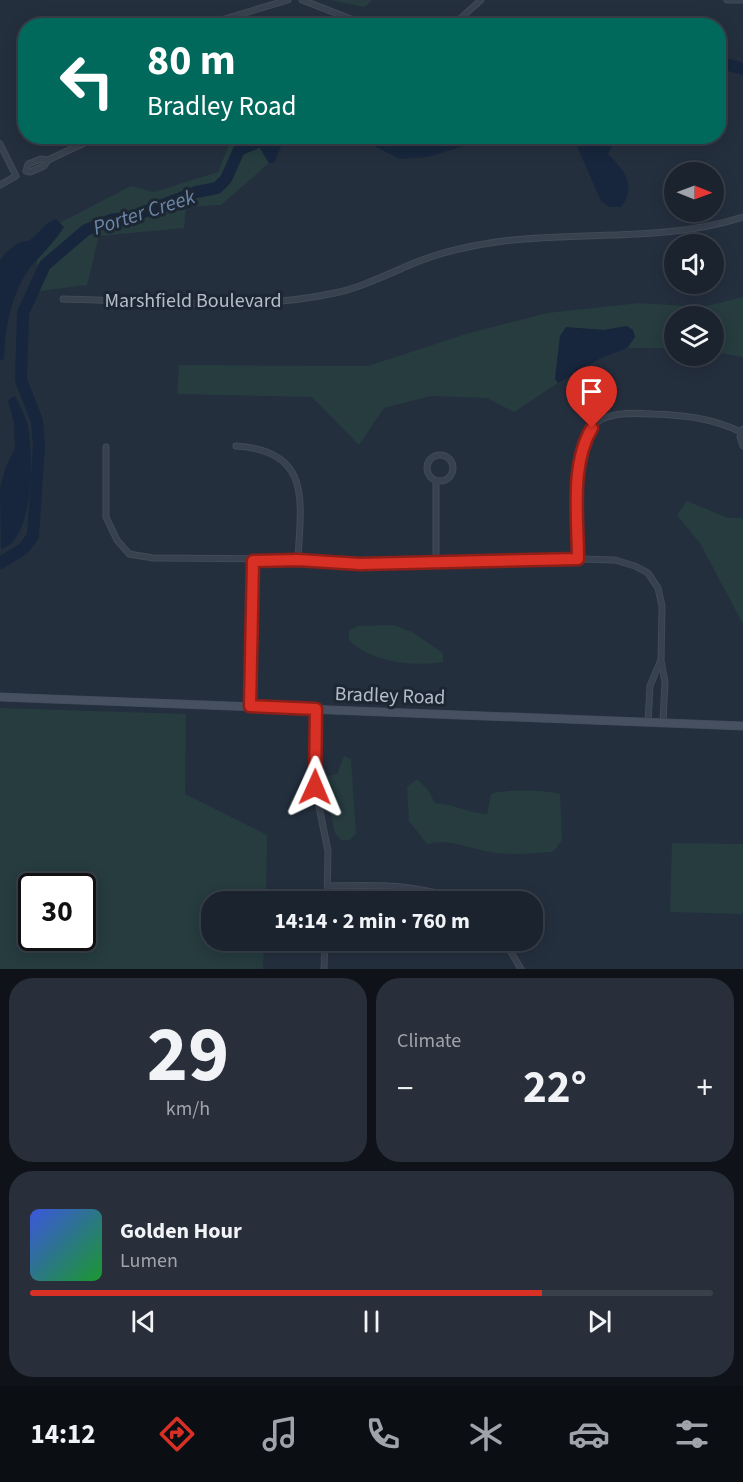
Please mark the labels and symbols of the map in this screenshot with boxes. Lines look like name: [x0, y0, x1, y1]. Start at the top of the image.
north arrow: [664, 162, 724, 222]
water label: Porter Creek: [89, 181, 200, 243]
street label: Marshfield Boulevard: [104, 287, 282, 315]
pin: [566, 366, 617, 428]
street label: Bradley Road: [334, 680, 446, 712]
position arrow: [283, 755, 347, 819]
speed limit sign: 30: [18, 873, 96, 951]

